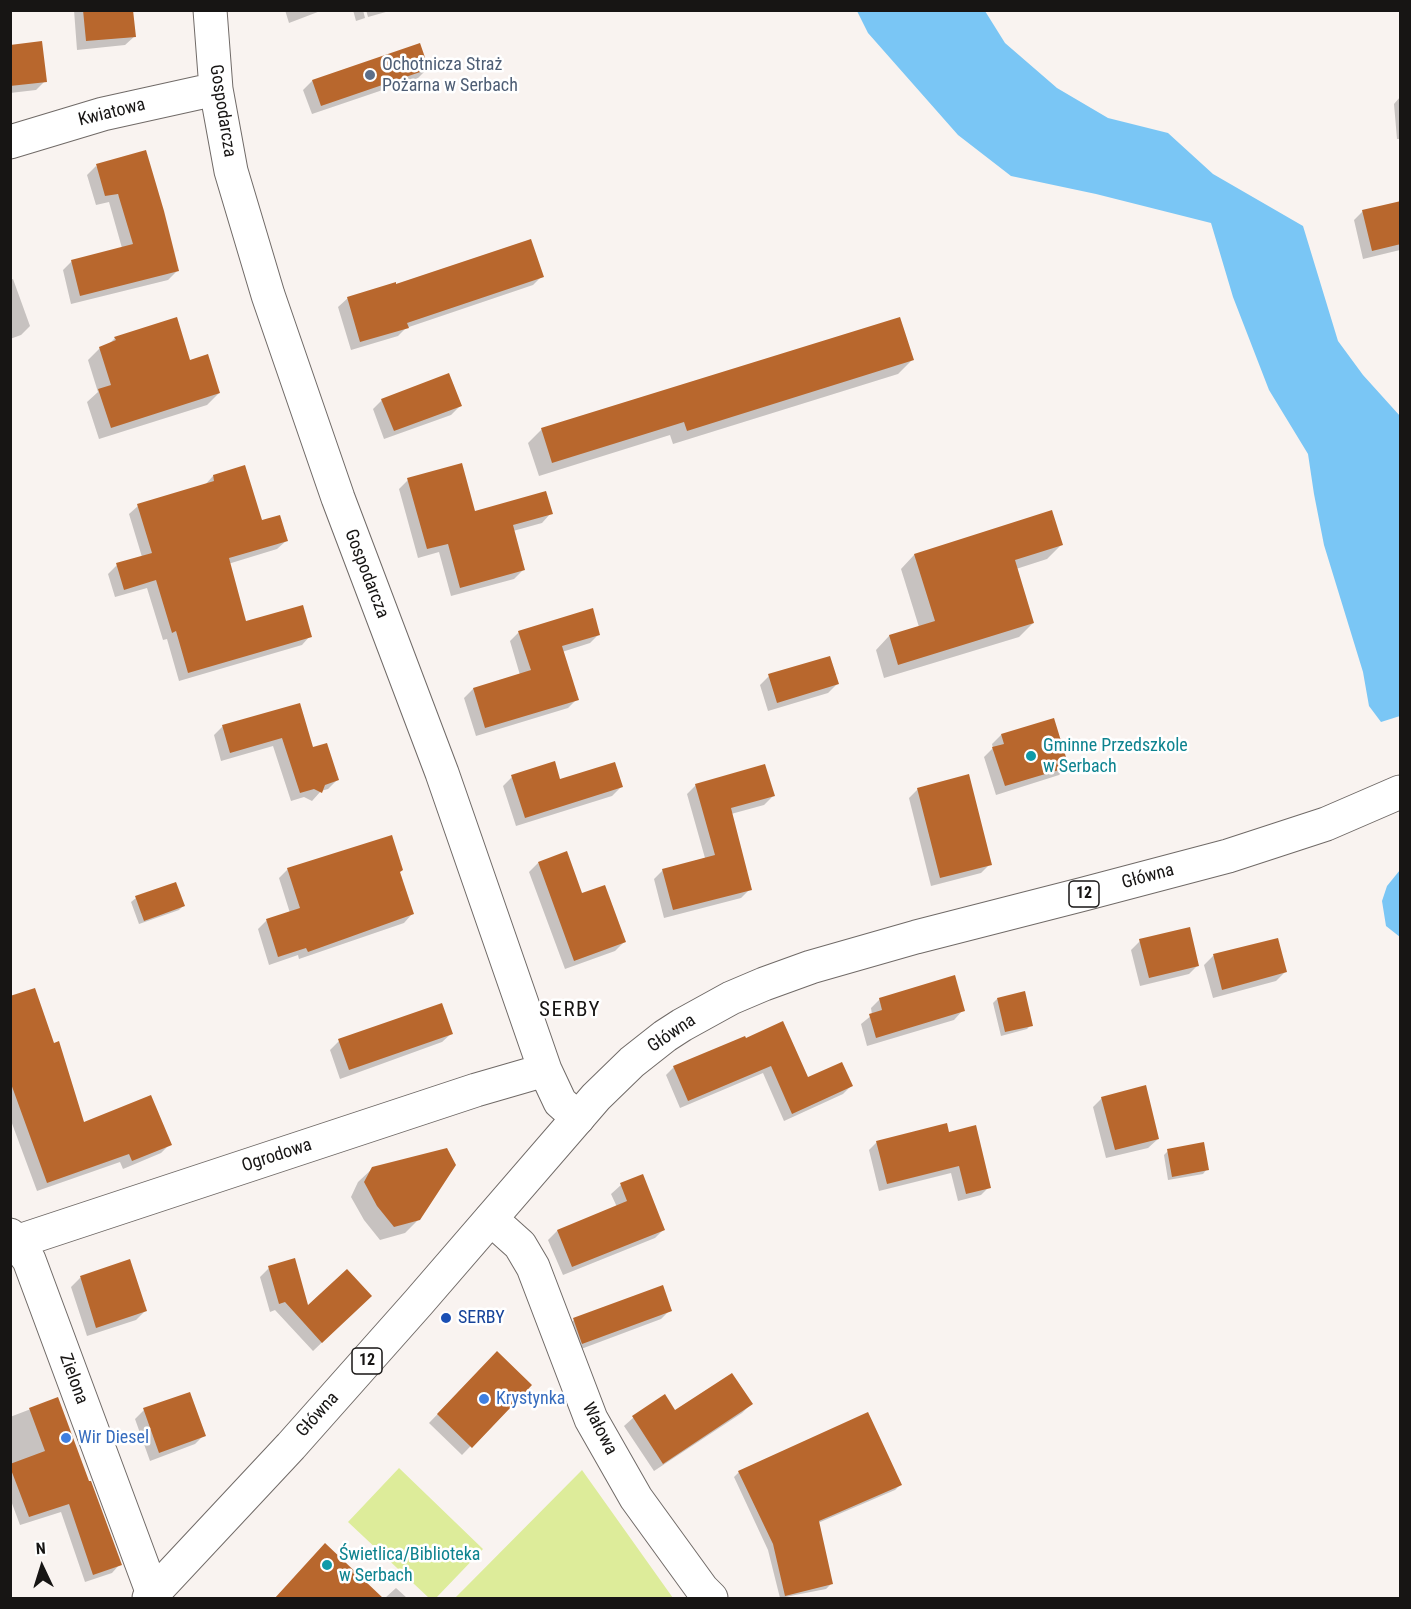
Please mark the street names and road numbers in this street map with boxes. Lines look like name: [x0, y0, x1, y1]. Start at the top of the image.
street label: Gospodarcza: [204, 63, 240, 159]
street label: Kwiatowa: [76, 94, 148, 132]
street label: Gospodarcza: [339, 526, 393, 622]
street label: Główna: [1120, 860, 1176, 894]
road number: 12: [1069, 881, 1099, 907]
street label: Główna: [644, 1010, 700, 1058]
street label: Ogrodowa: [239, 1135, 315, 1177]
road number: 12: [352, 1348, 382, 1374]
street label: Zielona: [54, 1351, 92, 1407]
street label: Główna: [292, 1388, 344, 1442]
street label: Wałowa: [577, 1399, 621, 1459]

